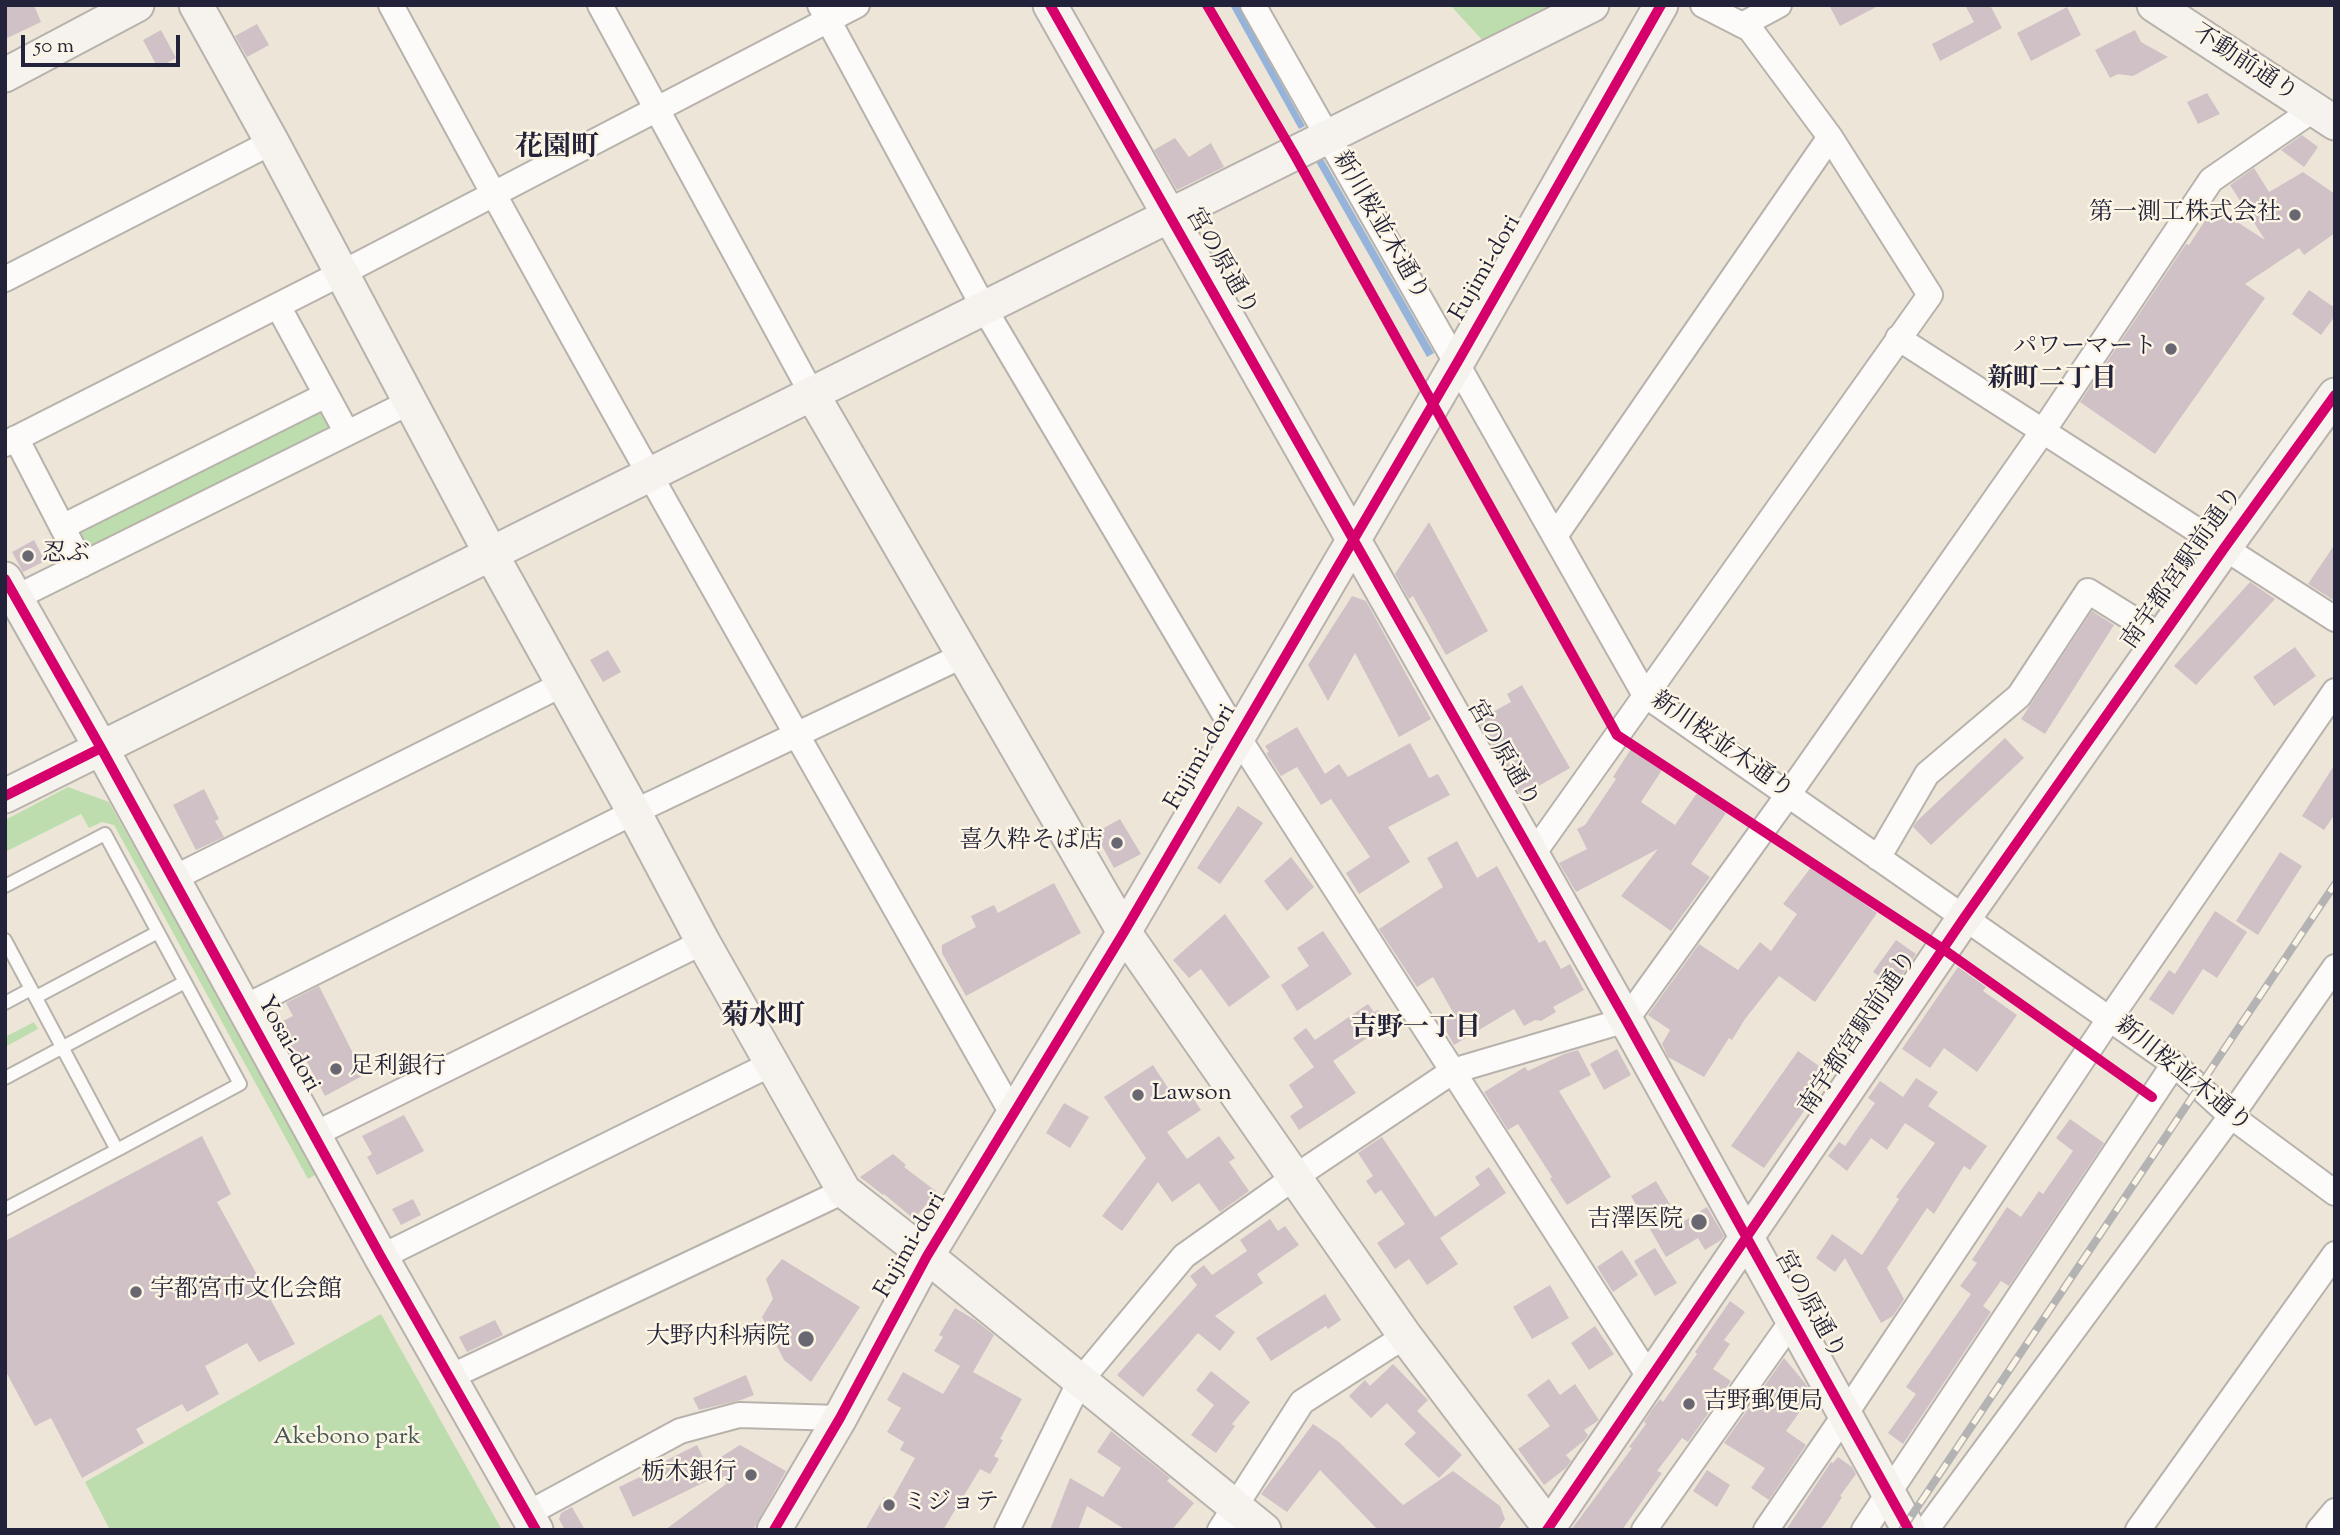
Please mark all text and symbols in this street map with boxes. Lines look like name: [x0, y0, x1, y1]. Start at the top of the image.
street label: 不動前通り: [2186, 20, 2302, 110]
scale bar: [24, 21, 184, 65]
text: 50 m: [34, 32, 74, 62]
district label: 花園町: [515, 133, 599, 167]
street label: 新川桜並木通り: [1325, 147, 1433, 307]
place label: 第一測工株式会社: [2089, 201, 2281, 229]
street label: 宮の原通り: [1178, 204, 1262, 322]
marker: 第一測工株式会社: [2287, 207, 2303, 223]
street label: Fujimi-dori: [1445, 211, 1529, 327]
place label: パワーマート: [2013, 335, 2157, 363]
marker: パワーマート: [2163, 341, 2179, 357]
district label: 新町二丁目: [1987, 366, 2117, 398]
street label: 南宇都宮駅前通り: [2117, 482, 2251, 656]
place label: 忍ぶ: [42, 542, 90, 570]
marker: 忍ぶ: [20, 548, 36, 564]
street label: 新川桜並木通り: [1644, 687, 1798, 807]
street label: 宮の原通り: [1459, 696, 1543, 814]
street label: Fujimi-dori: [1160, 700, 1244, 816]
place label: 喜久粋そば店: [959, 829, 1103, 857]
marker: 喜久粋そば店: [1109, 835, 1125, 851]
street label: 南宇都宮駅前通り: [1794, 946, 1926, 1122]
street label: Yosai-dori: [249, 992, 325, 1098]
district label: 菊水町: [721, 1002, 805, 1036]
street label: 新川桜並木通り: [2108, 1012, 2256, 1140]
district label: 吉野一丁目: [1351, 1015, 1481, 1047]
place label: 足利銀行: [350, 1055, 446, 1083]
marker: 足利銀行: [328, 1061, 344, 1077]
place label: Lawson: [1152, 1081, 1232, 1109]
marker: Lawson: [1130, 1087, 1146, 1103]
street label: Fujimi-dori: [870, 1188, 954, 1304]
place label: 吉澤医院: [1587, 1208, 1683, 1236]
marker: 吉澤医院: [1689, 1212, 1709, 1232]
street label: 宮の原通り: [1766, 1247, 1850, 1365]
place label: 宇都宮市文化会館: [150, 1278, 342, 1306]
marker: 宇都宮市文化会館: [128, 1284, 144, 1300]
place label: 大野内科病院: [646, 1325, 790, 1353]
marker: 大野内科病院: [796, 1329, 816, 1349]
place label: 吉野郵便局: [1703, 1390, 1823, 1418]
marker: 吉野郵便局: [1681, 1396, 1697, 1412]
park label: Akebono park: [273, 1425, 421, 1453]
place label: 栃木銀行: [641, 1461, 737, 1489]
marker: 栃木銀行: [743, 1467, 759, 1483]
place label: ミジョテ: [903, 1491, 999, 1519]
marker: ミジョテ: [881, 1497, 897, 1513]

